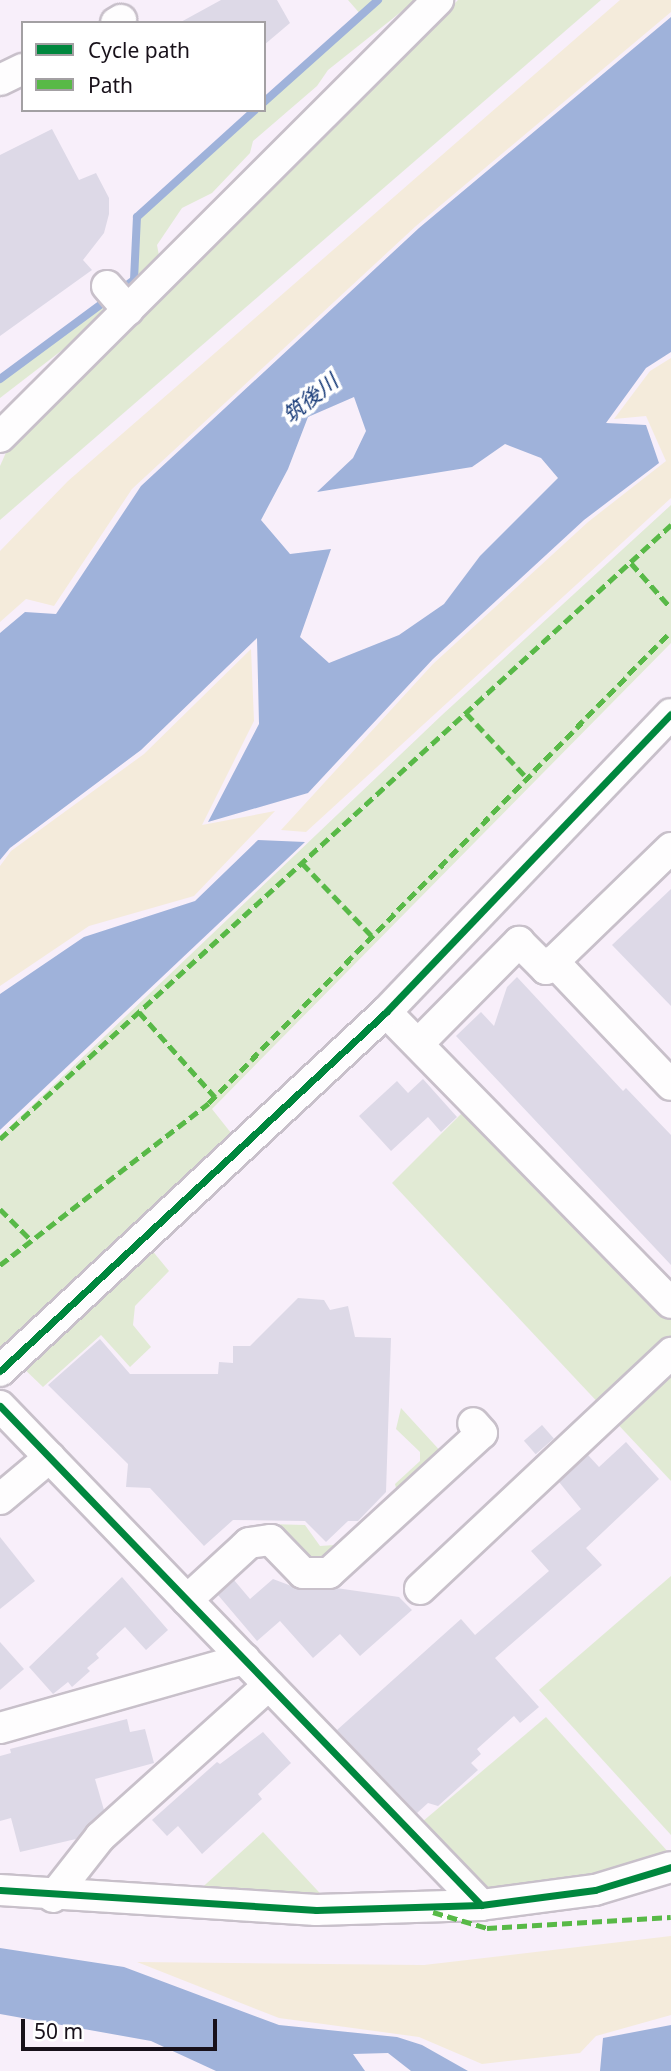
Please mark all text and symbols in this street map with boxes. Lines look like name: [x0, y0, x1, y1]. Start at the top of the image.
legend: [21, 21, 266, 112]
text: Cycle path: [88, 36, 190, 64]
text: Path: [88, 71, 133, 99]
water label: 筑後川: [278, 368, 342, 428]
scale bar: [24, 2004, 220, 2048]
text: 50 m: [34, 2017, 83, 2045]

